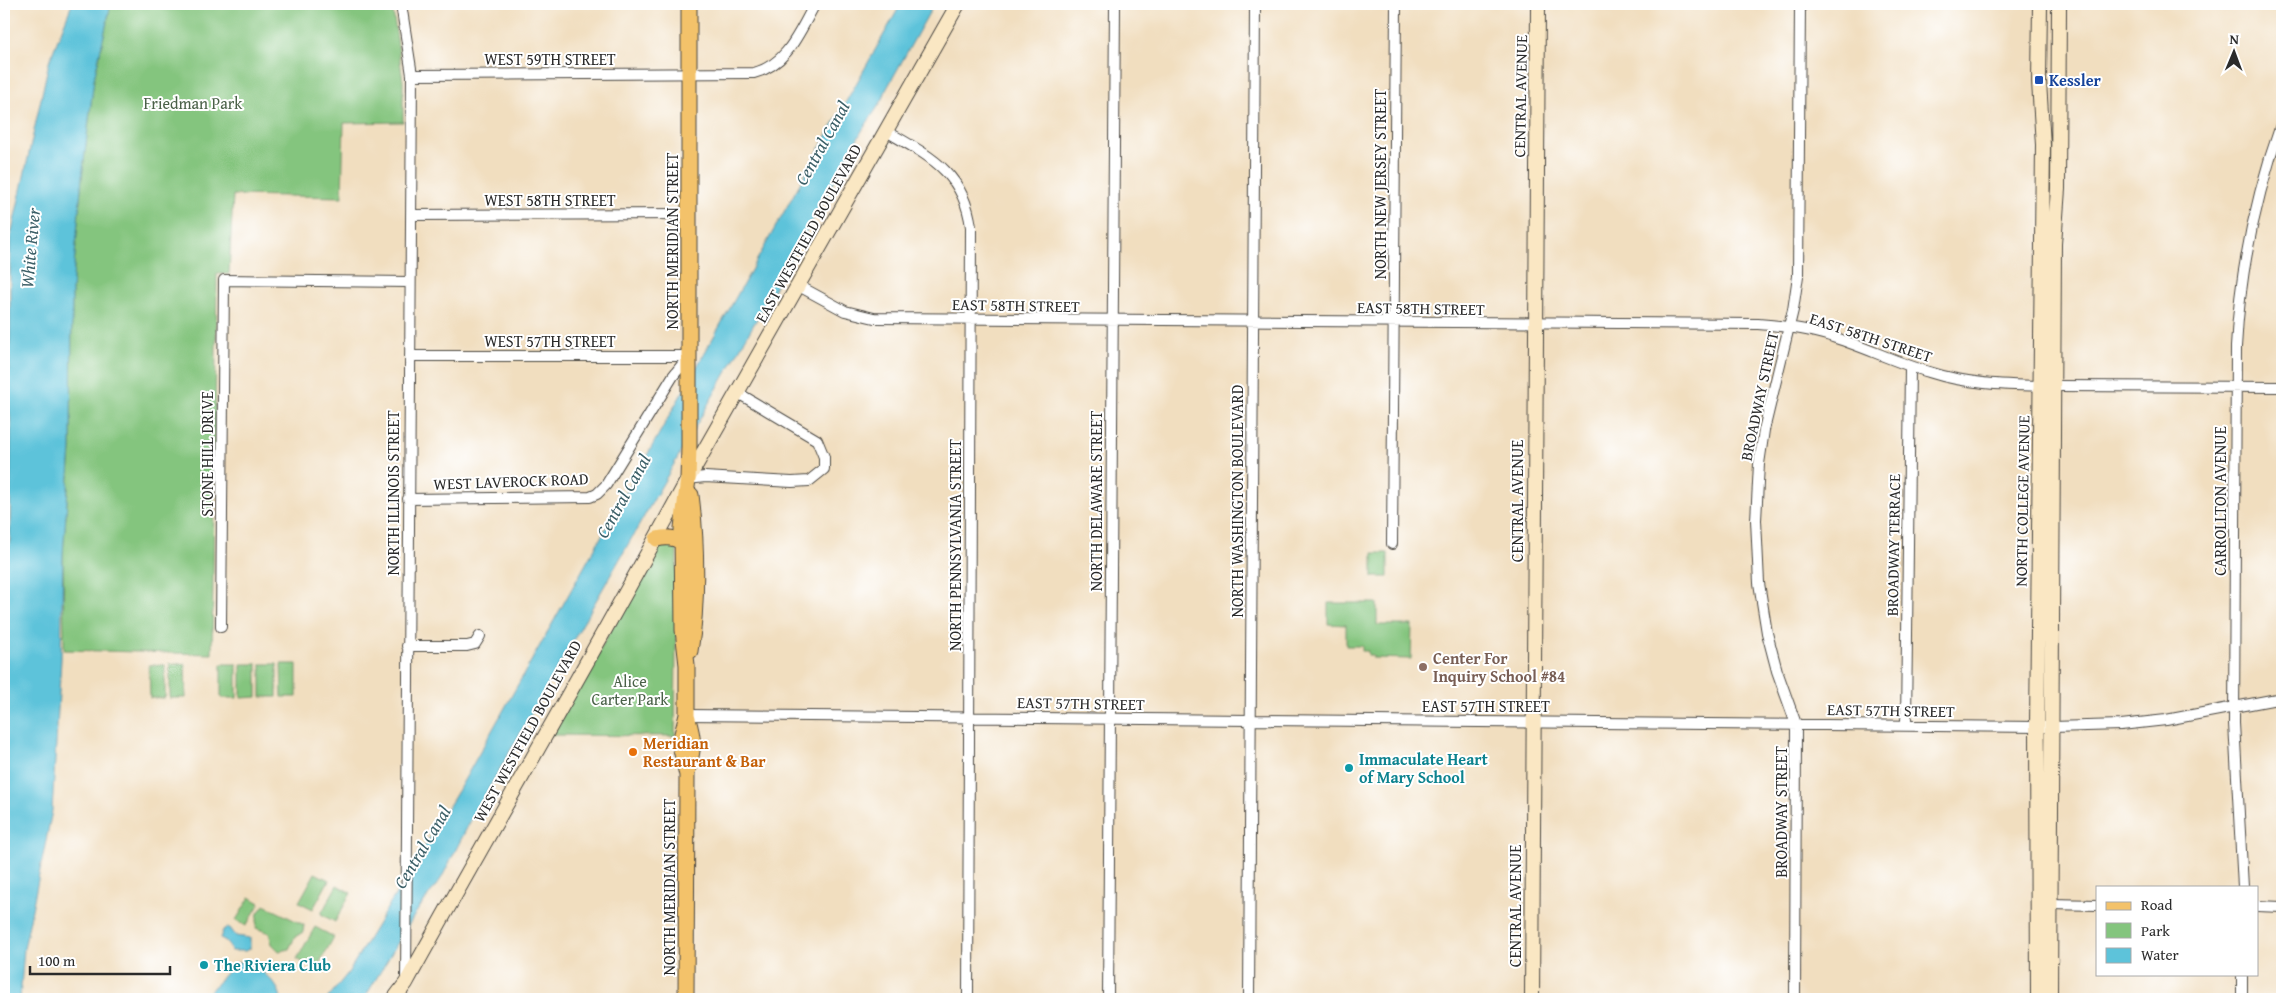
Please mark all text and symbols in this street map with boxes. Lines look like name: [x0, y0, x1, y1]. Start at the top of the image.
north arrow: [2208, 28, 2258, 78]
text: N: [2229, 29, 2240, 49]
street label: CENTRAL AVENUE: [1507, 35, 1533, 157]
street label: WEST 59TH STREET: [484, 47, 616, 71]
place label: Kessler: [2049, 68, 2102, 92]
marker: Kessler: [2033, 74, 2045, 86]
street label: NORTH NEW JERSEY STREET: [1368, 89, 1392, 279]
park label: Friedman Park: [144, 91, 243, 115]
water label: Central Canal: [788, 96, 856, 190]
street label: EAST WESTFIELD BOULEVARD: [749, 139, 867, 327]
street label: NORTH MERIDIAN STREET: [660, 152, 684, 330]
street label: WEST 58TH STREET: [484, 188, 616, 212]
water label: White River: [13, 205, 47, 289]
street label: EAST 58TH STREET: [952, 292, 1080, 318]
street label: EAST 58TH STREET: [1357, 295, 1485, 321]
street label: EAST 58TH STREET: [1807, 306, 1935, 368]
street label: WEST 57TH STREET: [484, 329, 616, 353]
street label: BROADWAY STREET: [1734, 329, 1784, 463]
street label: NORTH WASHINGTON BOULEVARD: [1225, 384, 1249, 617]
street label: STONE HILL DRIVE: [195, 391, 219, 517]
street label: NORTH ILLINOIS STREET: [381, 410, 405, 576]
street label: NORTH DELAWARE STREET: [1084, 411, 1108, 591]
street label: NORTH COLLEGE AVENUE: [2009, 415, 2035, 587]
street label: CARROLLTON AVENUE: [2208, 426, 2232, 576]
street label: NORTH PENNSYLVANIA STREET: [943, 439, 967, 651]
street label: CENTRAL AVENUE: [1505, 440, 1529, 562]
water label: Central Canal: [589, 449, 657, 543]
street label: WEST LAVEROCK ROAD: [433, 466, 589, 496]
street label: BROADWAY TERRACE: [1880, 474, 1906, 616]
street label: WEST WESTFIELD BOULEVARD: [467, 635, 587, 827]
place label: Center For Inquiry School #84: [1433, 646, 1565, 688]
marker: Center For Inquiry School #84: [1417, 661, 1429, 673]
park label: Alice Carter Park: [591, 669, 669, 711]
street label: EAST 57TH STREET: [1017, 690, 1145, 716]
street label: EAST 57TH STREET: [1422, 694, 1550, 718]
street label: EAST 57TH STREET: [1827, 697, 1955, 723]
place label: Meridian Restaurant & Bar: [643, 731, 766, 773]
marker: Meridian Restaurant & Bar: [627, 746, 639, 758]
street label: BROADWAY STREET: [1769, 746, 1793, 878]
place label: Immaculate Heart of Mary School: [1359, 747, 1488, 789]
marker: Immaculate Heart of Mary School: [1343, 762, 1355, 774]
street label: NORTH MERIDIAN STREET: [657, 798, 681, 976]
water label: Central Canal: [387, 800, 458, 894]
street label: CENTRAL AVENUE: [1503, 845, 1527, 967]
legend: [2096, 886, 2258, 976]
text: Road: [2141, 894, 2172, 915]
text: Park: [2141, 920, 2170, 941]
scale bar: [30, 943, 170, 975]
text: Water: [2141, 944, 2179, 965]
text: 100 m: [38, 950, 76, 971]
place label: The Riviera Club: [214, 953, 331, 977]
marker: The Riviera Club: [198, 959, 210, 971]

